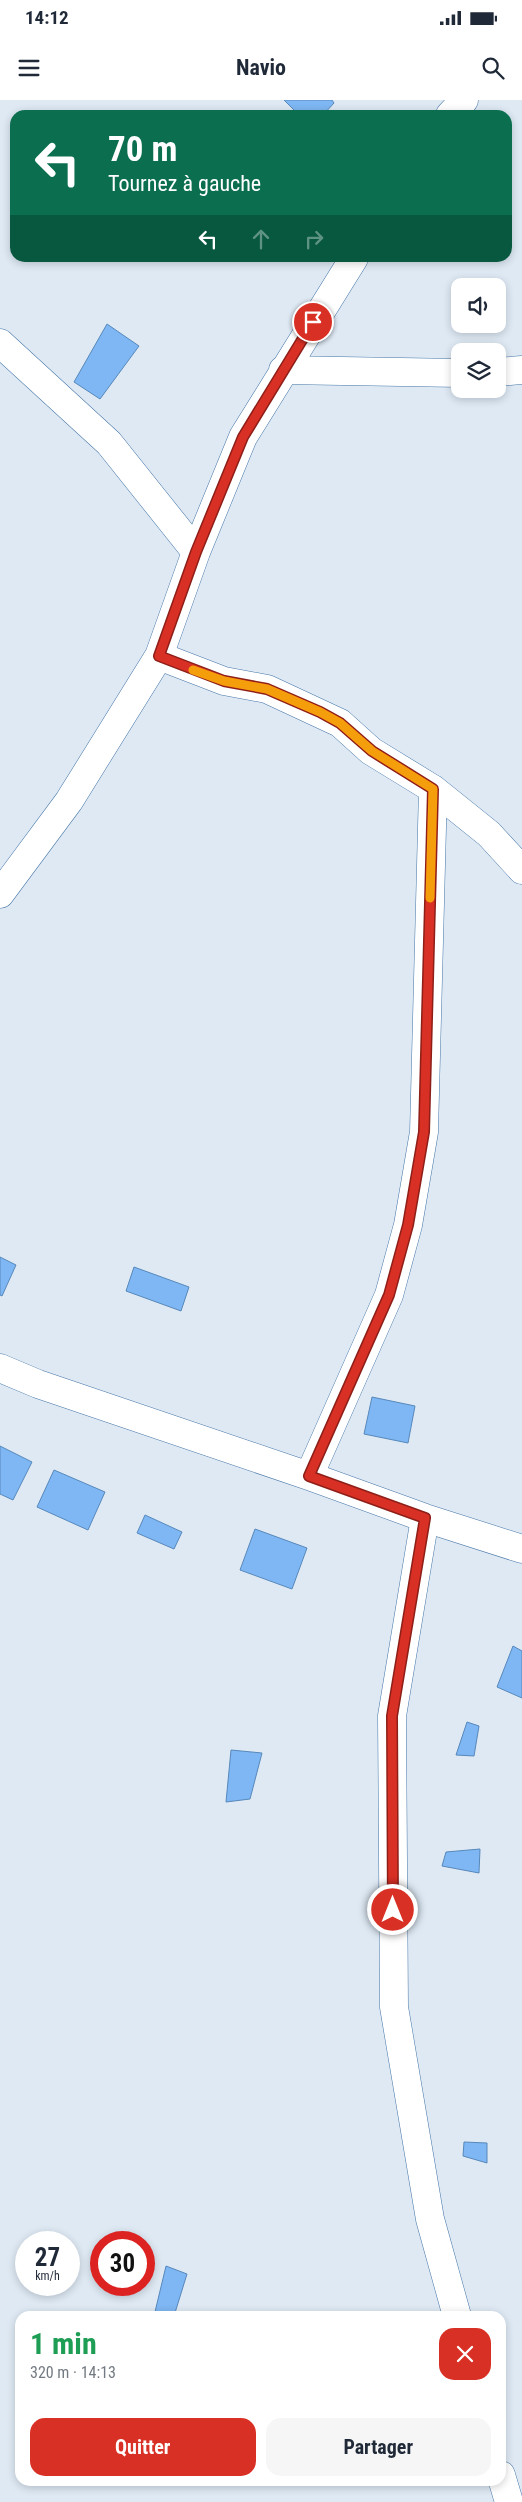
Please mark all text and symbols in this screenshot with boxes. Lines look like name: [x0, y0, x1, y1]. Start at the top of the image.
text: 14:12: [25, 6, 69, 29]
icon: menu: [15, 54, 43, 82]
icon: search: [479, 54, 507, 82]
text: Navio: [236, 55, 286, 80]
text: 70 m: [108, 129, 177, 170]
icon: left: [25, 130, 90, 195]
text: Tournez à gauche: [108, 171, 261, 196]
icon: left: [194, 225, 222, 253]
icon: ahead: [247, 225, 275, 253]
icon: right: [300, 225, 328, 253]
map controls: [451, 278, 506, 398]
button: sound: [451, 278, 506, 333]
pin: [292, 301, 334, 343]
icon: arrive: [299, 308, 327, 336]
button: layers: [451, 343, 506, 398]
position arrow: [366, 1883, 418, 1935]
speed limit sign: 30: [90, 2231, 155, 2296]
text: 27: [35, 2243, 60, 2272]
text: km/h: [35, 2269, 60, 2283]
text: 1 min: [30, 2326, 97, 2361]
button: close: [439, 2328, 491, 2380]
text: 320 m · 14:13: [30, 2363, 116, 2382]
button: Quitter: [30, 2418, 256, 2476]
button: Partager: [266, 2418, 491, 2476]

